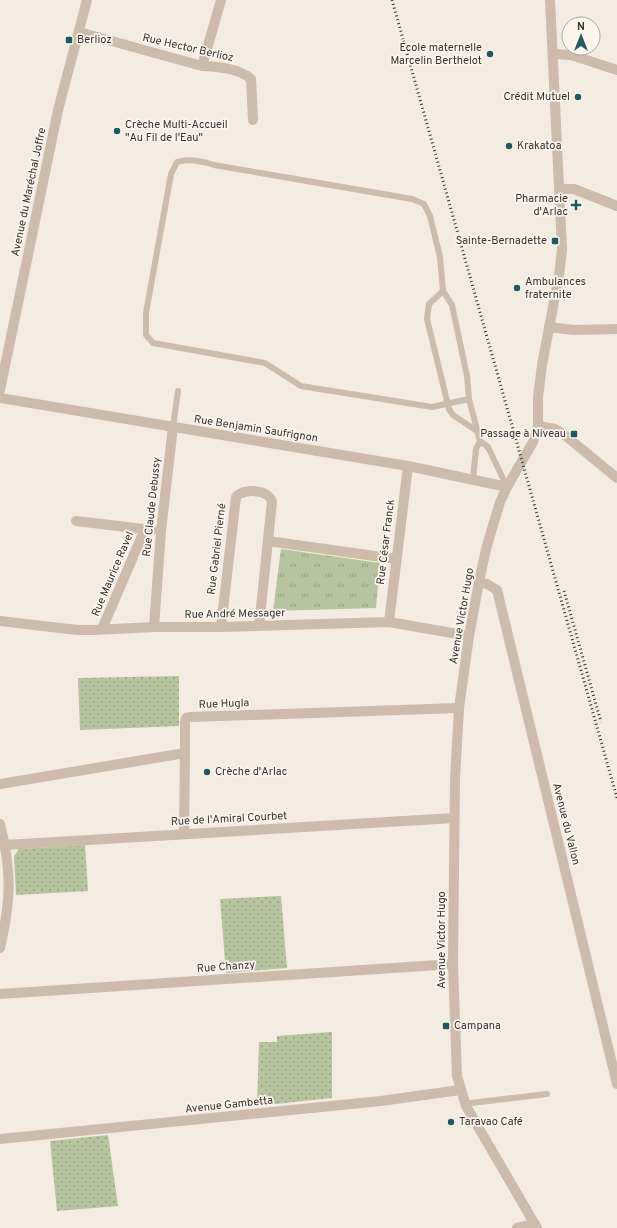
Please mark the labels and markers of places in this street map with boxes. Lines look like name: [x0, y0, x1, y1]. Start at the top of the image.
place label: Berlioz: [77, 33, 112, 47]
marker: Berlioz: [64, 35, 74, 45]
place label: École maternelle Marcelin Berthelot: [391, 40, 482, 68]
marker: École maternelle Marcelin Berthelot: [485, 49, 495, 59]
place label: Crédit Mutuel: [503, 90, 570, 104]
marker: Crédit Mutuel: [573, 92, 583, 102]
place label: Crèche Multi-Accueil "Au Fil de l'Eau": [125, 118, 228, 145]
marker: Crèche Multi-Accueil "Au Fil de l'Eau": [112, 126, 122, 136]
place label: Krakatoa: [517, 139, 562, 153]
marker: Krakatoa: [504, 141, 514, 151]
place label: Pharmacie d'Arlac: [515, 192, 568, 219]
marker: Pharmacie d'Arlac: [571, 200, 581, 210]
place label: Sainte-Bernadette: [456, 234, 547, 248]
marker: Sainte-Bernadette: [550, 236, 560, 246]
place label: Ambulances fraternite: [525, 275, 586, 302]
marker: Ambulances fraternite: [512, 283, 522, 293]
place label: Passage à Niveau: [480, 427, 566, 441]
marker: Passage à Niveau: [569, 429, 579, 439]
place label: Crèche d'Arlac: [215, 765, 287, 779]
marker: Crèche d'Arlac: [202, 767, 212, 777]
place label: Campana: [454, 1019, 501, 1033]
marker: Campana: [441, 1021, 451, 1031]
place label: Taravao Café: [459, 1115, 523, 1129]
marker: Taravao Café: [446, 1117, 456, 1127]

